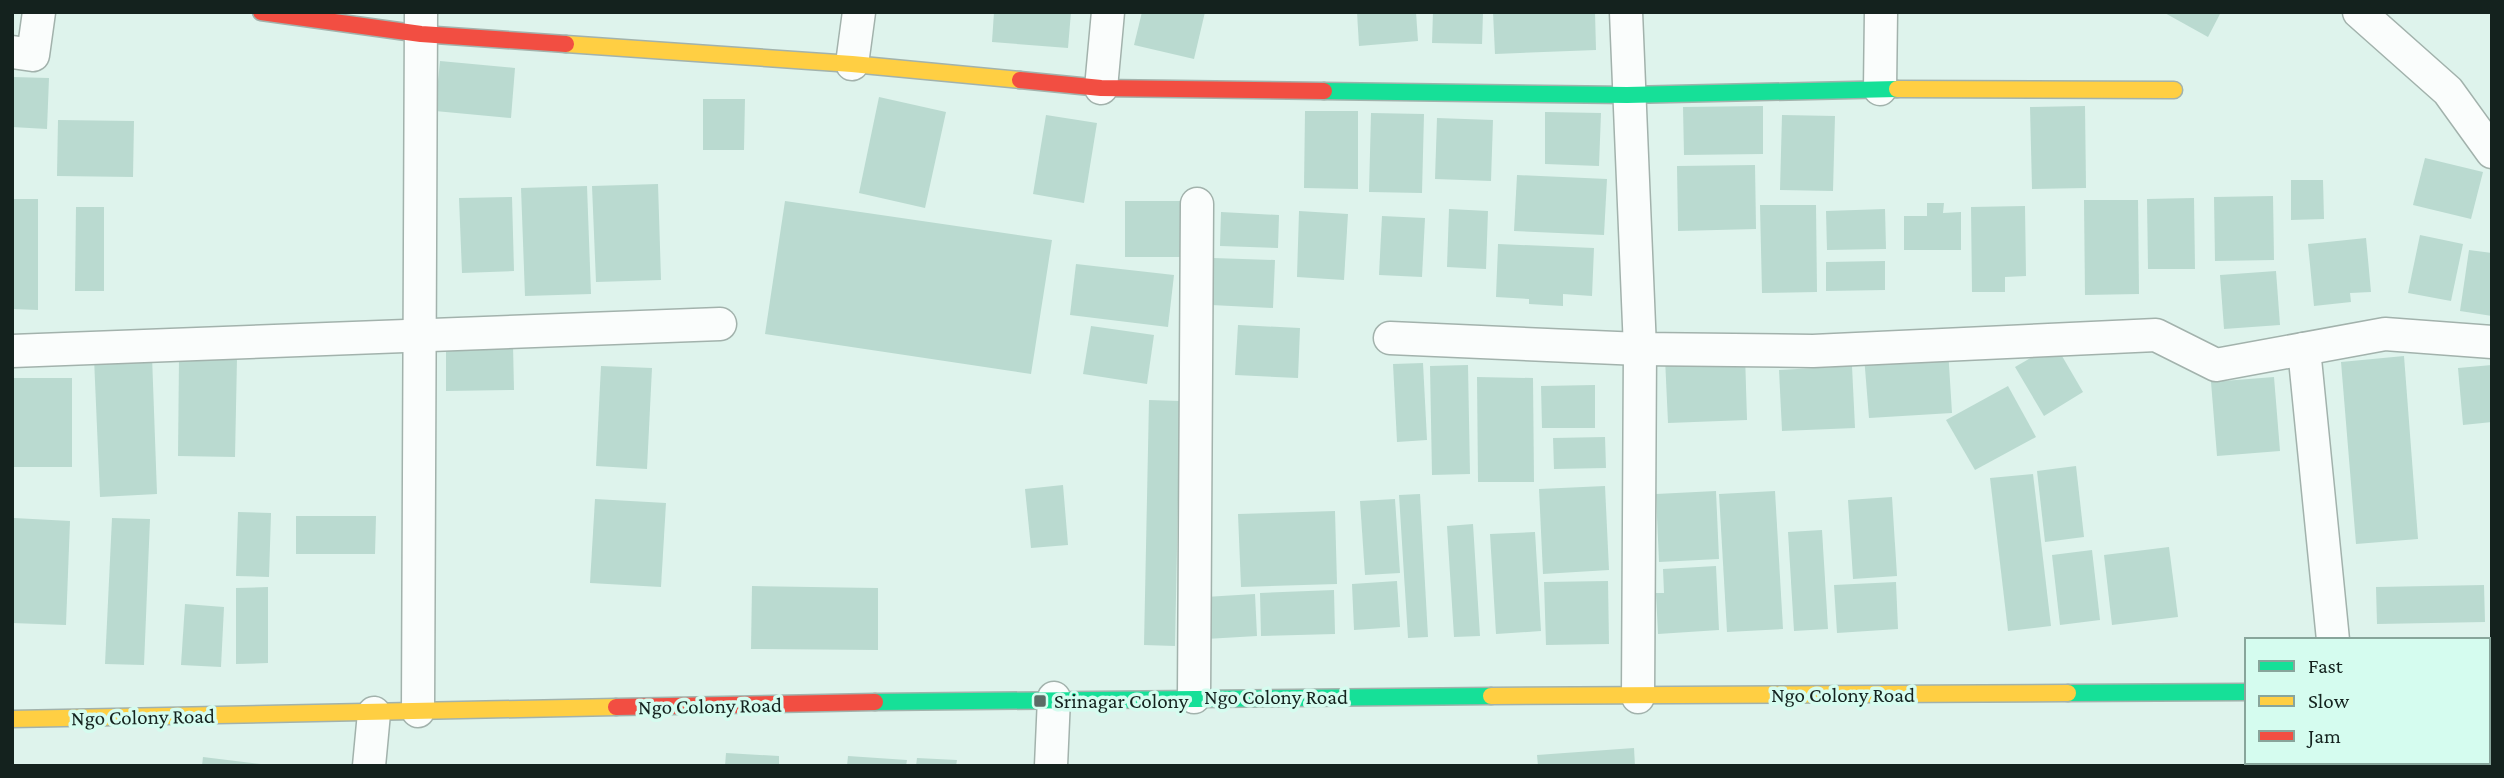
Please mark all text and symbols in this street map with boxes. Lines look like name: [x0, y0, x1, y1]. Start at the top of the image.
legend: [2245, 638, 2490, 764]
text: Fast: [2308, 654, 2344, 678]
street label: Ngo Colony Road: [1771, 683, 1915, 707]
street label: Ngo Colony Road: [1204, 685, 1348, 709]
place label: Srinagar Colony: [1054, 689, 1189, 713]
text: Slow: [2308, 689, 2350, 713]
street label: Ngo Colony Road: [638, 693, 782, 719]
marker: Srinagar Colony: [1032, 693, 1048, 709]
street label: Ngo Colony Road: [71, 704, 215, 730]
text: Jam: [2306, 724, 2341, 748]

